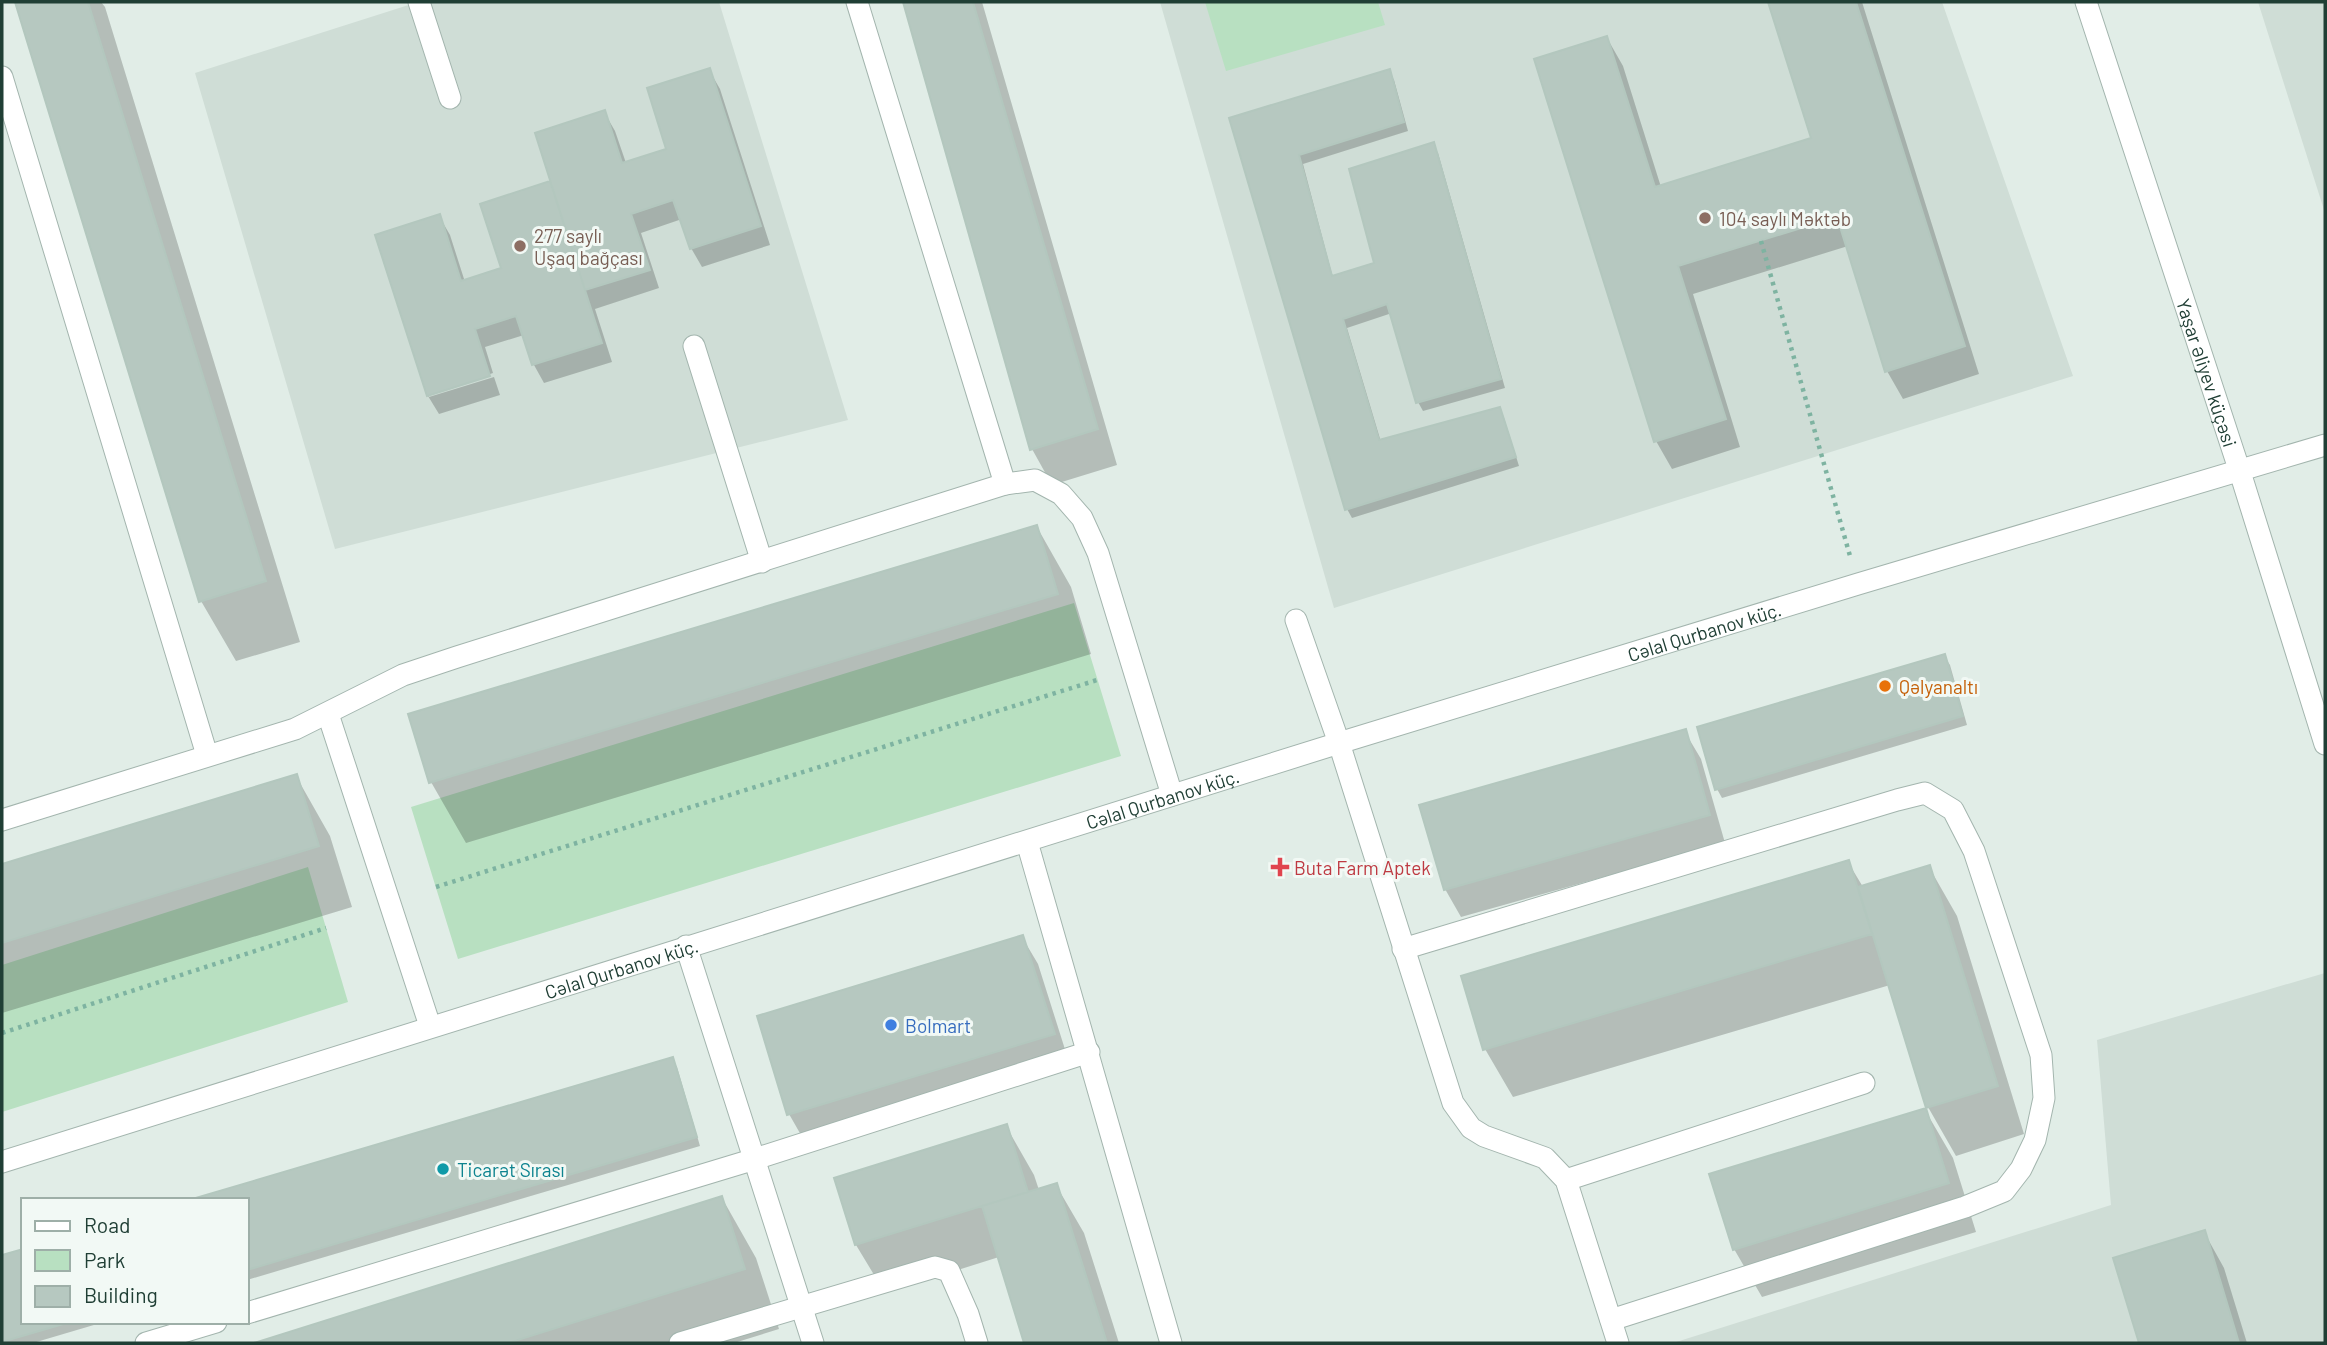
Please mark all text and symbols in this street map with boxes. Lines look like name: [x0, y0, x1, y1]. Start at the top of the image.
place label: 104 saylı Məktəb: [1719, 207, 1851, 230]
marker: 104 saylı Məktəb: [1697, 210, 1713, 226]
place label: 277 saylı Uşaq bağçası: [534, 224, 643, 269]
marker: 277 saylı Uşaq bağçası: [512, 238, 528, 254]
street label: Yaşar Əliyev küçəsi: [2172, 296, 2242, 450]
street label: Cəlal Qurbanov küç.: [1625, 597, 1784, 665]
place label: Qəlyanaltı: [1899, 675, 1978, 698]
marker: Qəlyanaltı: [1877, 678, 1893, 694]
street label: Cəlal Qurbanov küç.: [1083, 764, 1242, 833]
place label: Buta Farm Aptek: [1294, 856, 1431, 879]
marker: Buta Farm Aptek: [1272, 859, 1288, 875]
street label: Cəlal Qurbanov küç.: [542, 933, 701, 1003]
place label: Bolmart: [905, 1014, 971, 1037]
marker: Bolmart: [883, 1017, 899, 1033]
place label: Ticarət Sırası: [457, 1158, 565, 1181]
marker: Ticarət Sırası: [435, 1161, 451, 1177]
legend: [21, 1198, 248, 1324]
text: Road: [84, 1212, 130, 1237]
text: Park: [84, 1247, 125, 1272]
text: Building: [84, 1282, 158, 1307]

